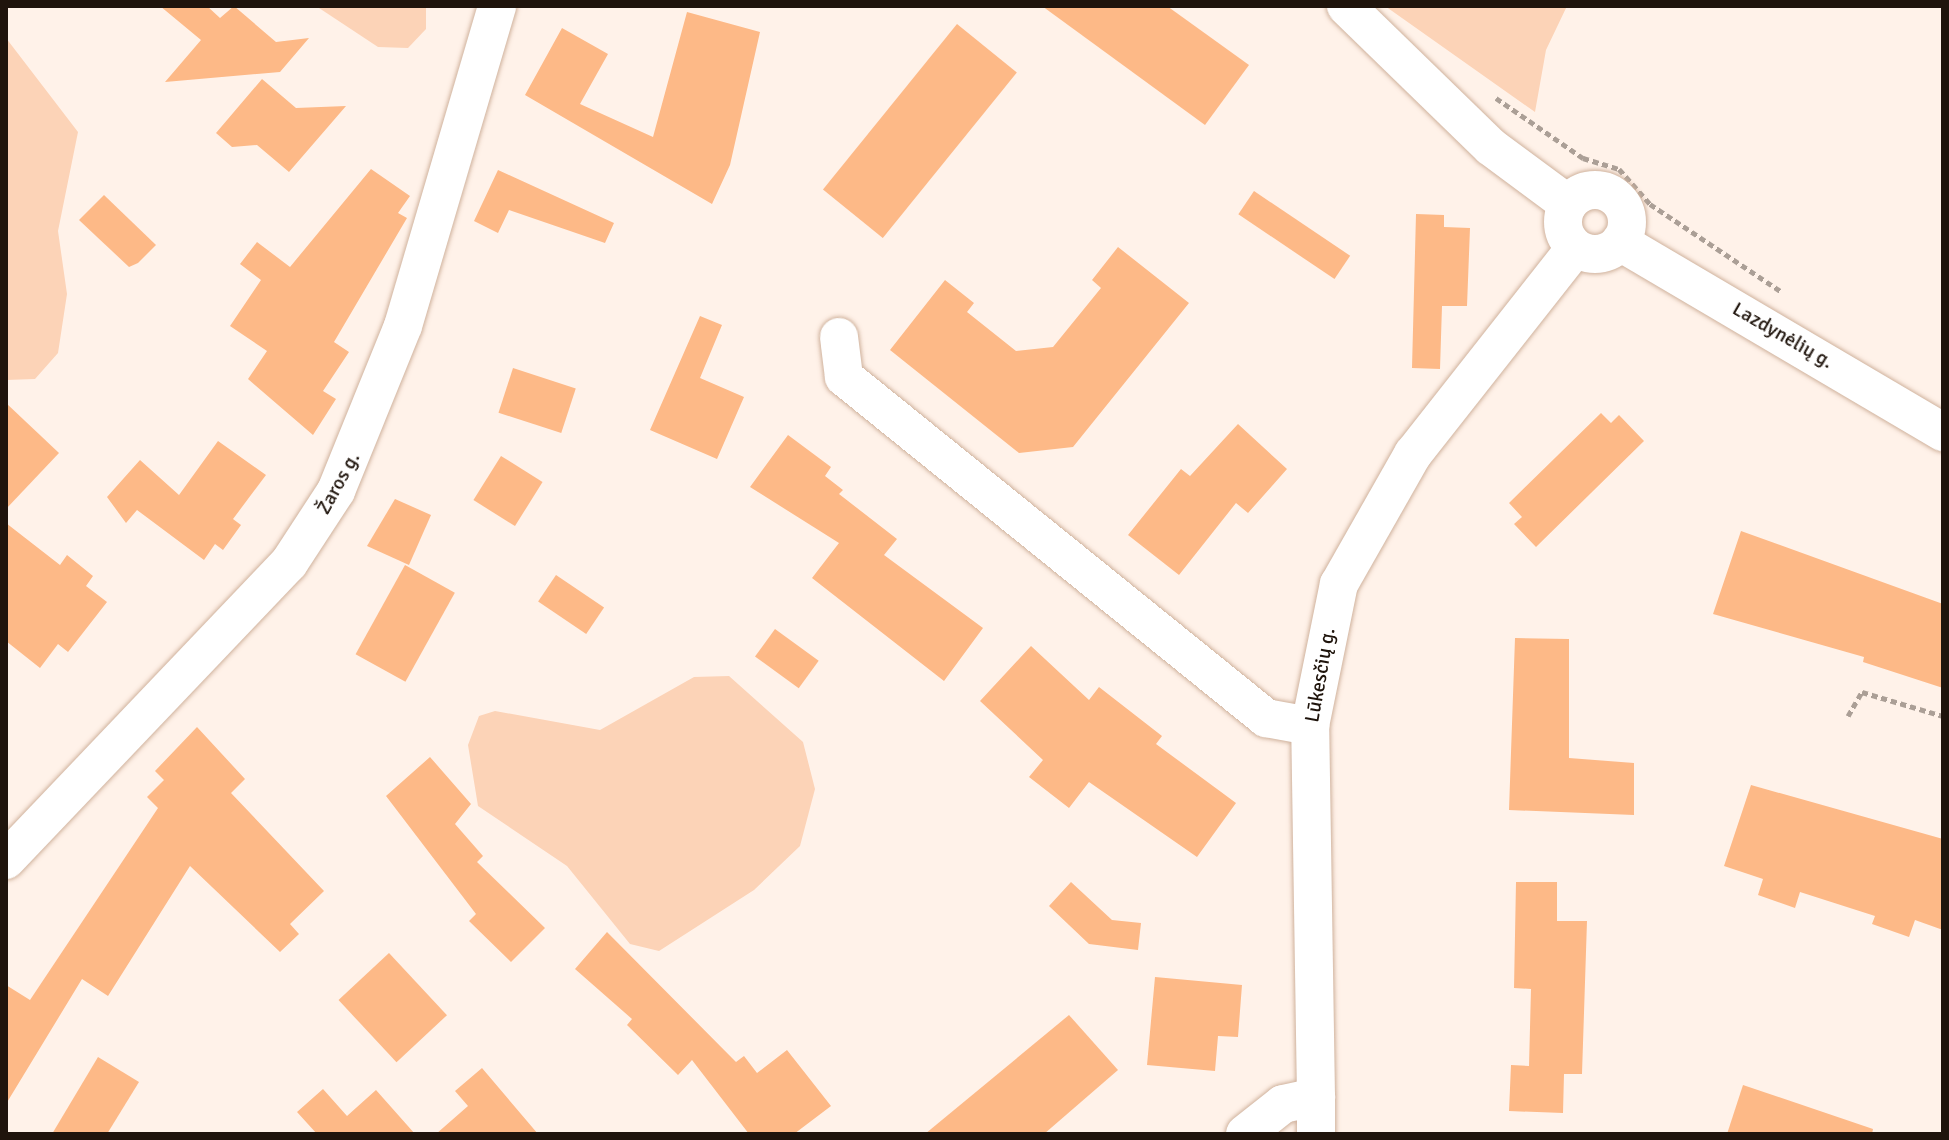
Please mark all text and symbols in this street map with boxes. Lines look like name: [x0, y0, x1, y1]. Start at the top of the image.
street label: Lazdynėlių g.: [1728, 296, 1838, 374]
street label: Žaros g.: [311, 448, 365, 518]
street label: Lūkesčių g.: [1300, 626, 1340, 724]

